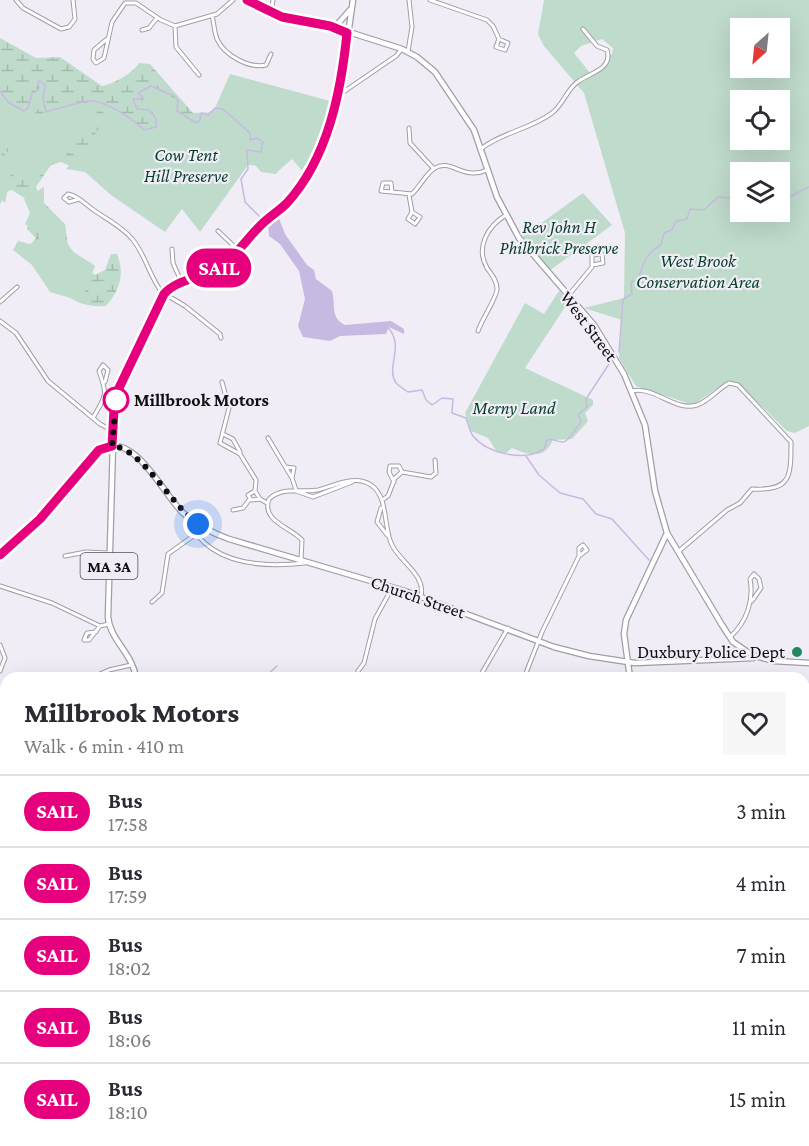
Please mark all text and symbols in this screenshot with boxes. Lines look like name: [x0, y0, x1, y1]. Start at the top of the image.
north arrow: [730, 18, 790, 78]
map controls: [730, 18, 790, 222]
button: locate: [730, 90, 790, 150]
park label: Cow Tent Hill Preserve: [144, 145, 228, 186]
button: layers: [730, 162, 790, 222]
park label: Rev John H Philbrick Preserve: [500, 217, 619, 258]
line badge: SAIL: [177, 248, 261, 288]
park label: West Brook Conservation Area: [636, 251, 761, 292]
text: SAIL: [198, 256, 240, 280]
street label: West Street: [556, 287, 622, 366]
marker: Millbrook Motors: [103, 387, 129, 413]
place label: Millbrook Motors: [134, 390, 269, 410]
park label: Merny Land: [472, 398, 556, 418]
your location: [183, 509, 213, 539]
road number: MA 3A: [80, 553, 138, 579]
street label: Church Street: [368, 572, 469, 623]
place label: Duxbury Police Dept: [637, 642, 786, 662]
marker: Duxbury Police Dept: [790, 645, 804, 659]
button: heart: [723, 692, 786, 755]
text: Millbrook Motors: [24, 697, 239, 728]
text: Walk · 6 min · 410 m: [24, 735, 184, 757]
text: Bus: [108, 788, 142, 813]
text: SAIL: [36, 799, 78, 823]
text: 3 min: [736, 799, 786, 824]
text: 17:58: [108, 813, 148, 835]
text: Bus: [108, 860, 142, 885]
text: SAIL: [36, 871, 78, 895]
text: 4 min: [735, 871, 786, 896]
text: 17:59: [108, 885, 147, 907]
text: Bus: [108, 932, 142, 957]
text: SAIL: [36, 943, 78, 967]
text: 7 min: [736, 943, 786, 968]
text: 18:02: [108, 957, 151, 979]
text: Bus: [108, 1004, 142, 1029]
text: SAIL: [36, 1015, 78, 1039]
text: 11 min: [732, 1015, 786, 1040]
text: 18:06: [108, 1029, 151, 1051]
text: Bus: [108, 1076, 142, 1101]
text: SAIL: [36, 1087, 78, 1111]
text: 15 min: [729, 1087, 786, 1112]
text: 18:10: [108, 1101, 148, 1123]

